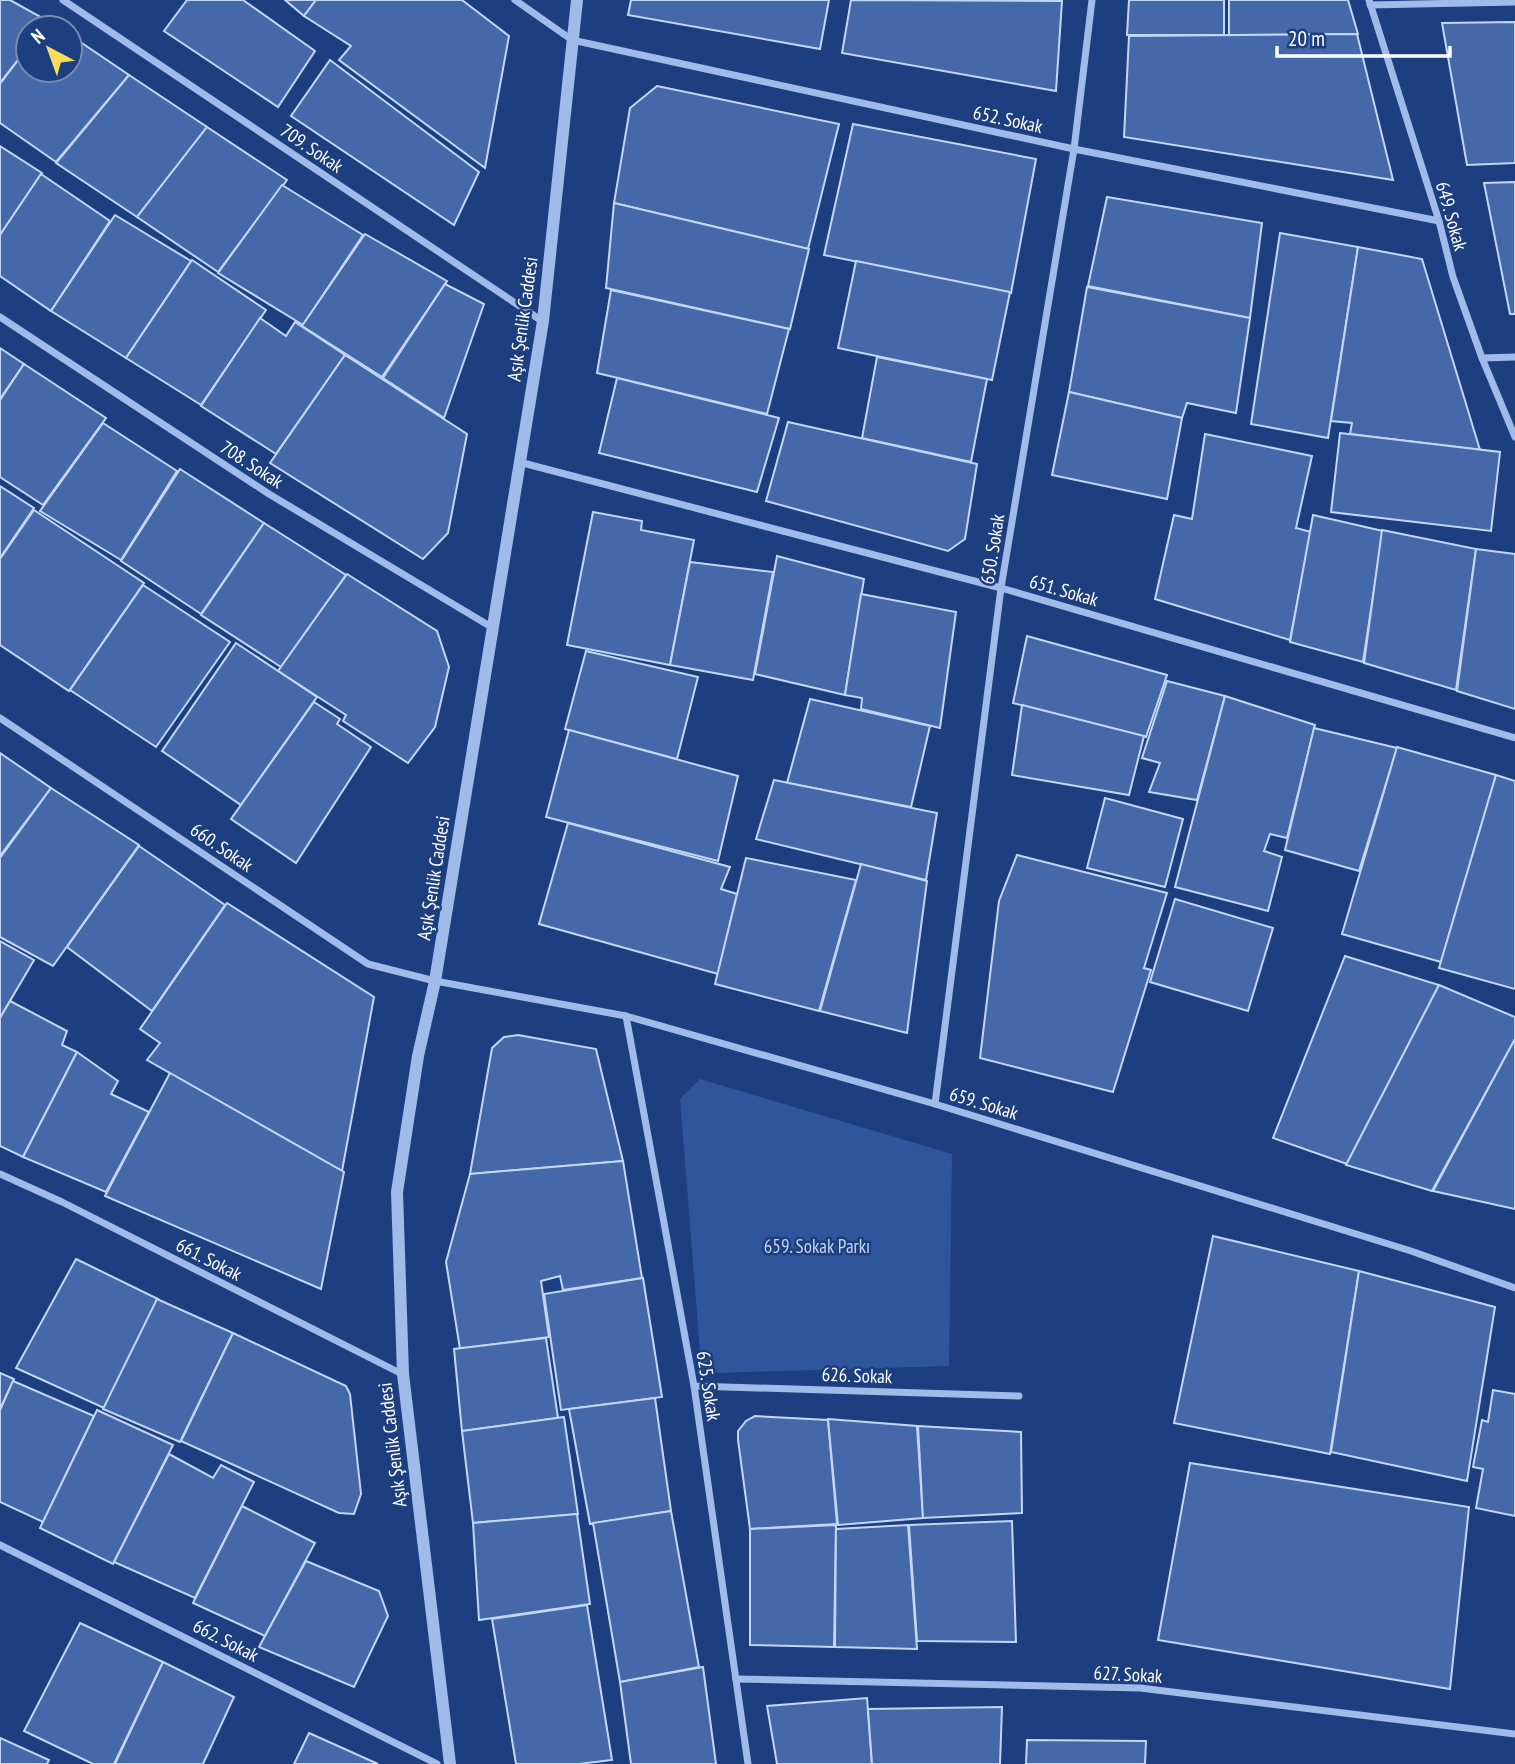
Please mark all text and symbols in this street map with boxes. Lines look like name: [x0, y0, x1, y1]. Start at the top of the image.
north arrow: [14, 14, 84, 84]
scale bar: [1277, 14, 1450, 58]
text: N: [26, 24, 50, 49]
text: 20 m: [1288, 25, 1325, 52]
street label: 652. Sokak: [971, 100, 1046, 138]
street label: 709. Sokak: [276, 118, 348, 178]
street label: 649. Sokak: [1431, 179, 1473, 254]
street label: Aşık Şenlik Caddesi: [501, 255, 543, 383]
street label: 708. Sokak: [216, 435, 289, 494]
street label: 650. Sokak: [975, 512, 1009, 586]
street label: 651. Sokak: [1027, 569, 1102, 611]
street label: Aşık Şenlik Caddesi: [411, 814, 455, 942]
street label: 660. Sokak: [186, 817, 258, 877]
street label: 659. Sokak: [947, 1081, 1022, 1125]
street label: 661. Sokak: [172, 1232, 246, 1286]
park label: 659. Sokak Parkı: [764, 1234, 870, 1258]
street label: 625. Sokak: [692, 1349, 726, 1423]
street label: 626. Sokak: [821, 1362, 893, 1388]
street label: Aşık Şenlik Caddesi: [372, 1381, 412, 1509]
street label: 662. Sokak: [189, 1613, 263, 1667]
street label: 627. Sokak: [1093, 1660, 1164, 1688]

